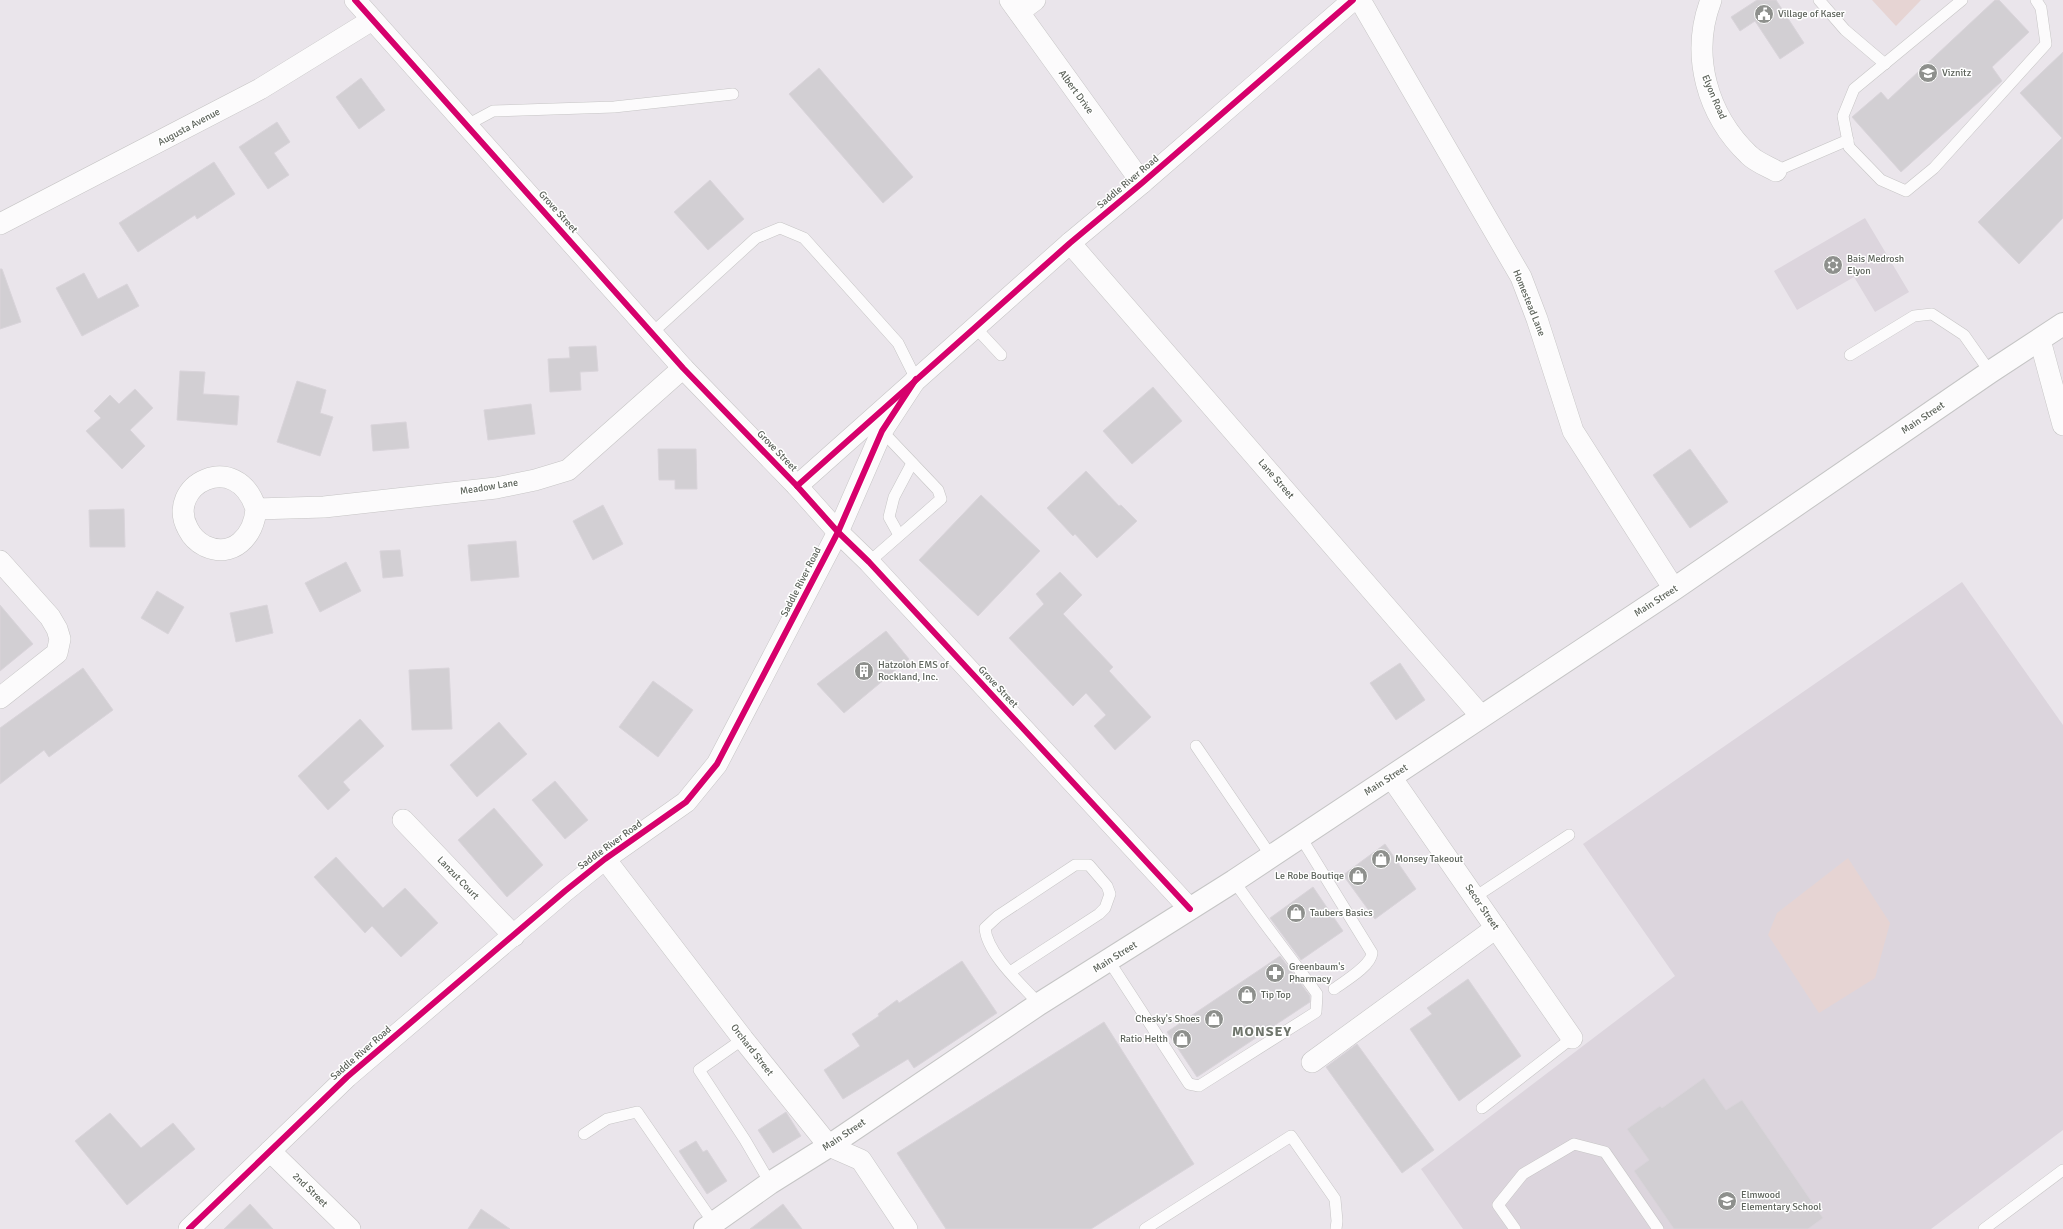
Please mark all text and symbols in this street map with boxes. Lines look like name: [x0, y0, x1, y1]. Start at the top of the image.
public building icon: Village of Kaser: [1753, 3, 1775, 25]
place label: Village of Kaser: [1778, 8, 1845, 20]
school or university icon: Viznitz: [1917, 62, 1939, 84]
place label: Viznitz: [1942, 67, 1972, 79]
street label: Albert Drive: [1056, 68, 1096, 116]
street label: Elyon Road: [1699, 73, 1729, 121]
street label: Augusta Avenue: [156, 106, 222, 148]
street label: Saddle River Road: [1095, 153, 1161, 211]
street label: Grove Street: [536, 188, 580, 236]
place label: Bais Medrosh Elyon: [1847, 253, 1904, 277]
synagogue icon: Bais Medrosh Elyon: [1822, 254, 1844, 276]
street label: Homestead Lane: [1510, 268, 1548, 338]
street label: Main Street: [1899, 399, 1947, 437]
street label: Grove Street: [754, 428, 800, 474]
street label: Lane Street: [1255, 457, 1297, 502]
street label: Meadow Lane: [459, 476, 519, 498]
street label: Saddle River Road: [778, 545, 824, 619]
street label: Main Street: [1632, 582, 1680, 620]
place label: Hatzoloh EMS of Rockland, Inc.: [878, 659, 949, 683]
building icon: Hatzoloh EMS of Rockland, Inc.: [853, 660, 875, 682]
street label: Grove Street: [976, 664, 1021, 711]
street label: Main Street: [1362, 761, 1410, 799]
street label: Saddle River Road: [576, 818, 644, 872]
shop icon: Monsey Takeout: [1370, 848, 1392, 870]
place label: Monsey Takeout: [1395, 853, 1464, 865]
street label: Lanzut Court: [434, 854, 482, 902]
shop icon: Le Robe Boutiqe: [1347, 865, 1369, 887]
place label: Le Robe Boutiqe: [1275, 870, 1344, 882]
street label: Secor Street: [1462, 882, 1502, 932]
shop icon: Taubers Basics: [1285, 902, 1307, 924]
place label: Taubers Basics: [1310, 907, 1373, 919]
street label: Main Street: [1091, 939, 1140, 975]
place label: Greenbaum's Pharmacy: [1289, 961, 1345, 985]
pharmacy icon: Greenbaum's Pharmacy: [1264, 962, 1286, 984]
shop icon: Tip Top: [1236, 984, 1258, 1006]
place label: Tip Top: [1261, 989, 1291, 1001]
shop icon: Chesky's Shoes: [1203, 1008, 1225, 1030]
place label: Chesky's Shoes: [1135, 1013, 1201, 1025]
street label: Orchard Street: [728, 1022, 776, 1079]
street label: Saddle River Road: [328, 1023, 394, 1083]
district label: MONSEY: [1232, 1023, 1292, 1040]
shop icon: Ratio Helth: [1171, 1028, 1193, 1050]
place label: Ratio Helth: [1120, 1033, 1168, 1045]
street label: Main Street: [820, 1116, 868, 1154]
street label: 2nd Street: [290, 1170, 330, 1210]
place label: Elmwood Elementary School: [1741, 1189, 1821, 1213]
school or university icon: Elmwood Elementary School: [1716, 1190, 1738, 1212]

